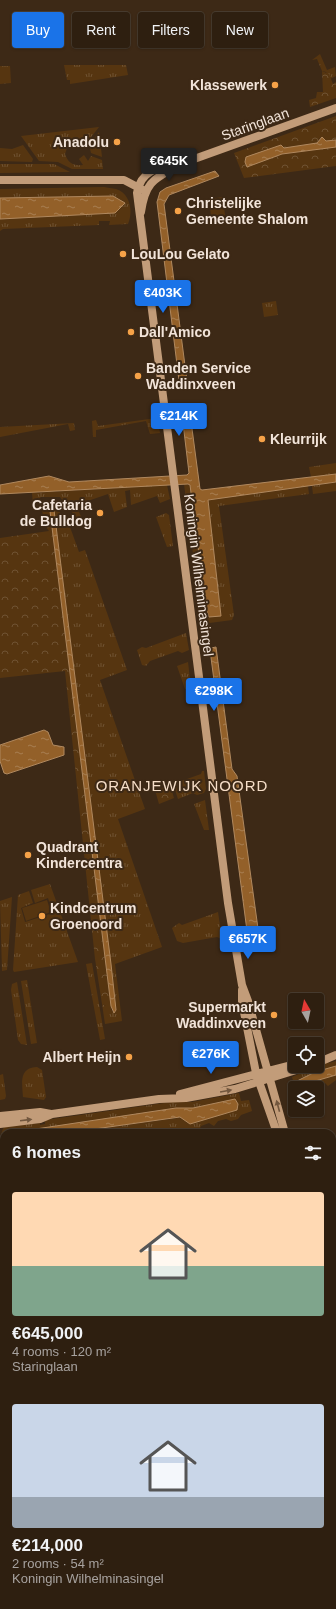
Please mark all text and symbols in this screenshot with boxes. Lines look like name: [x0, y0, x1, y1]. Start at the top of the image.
chip: Buy: [12, 12, 64, 48]
chip: Rent: [72, 12, 130, 48]
chip: Filters: [138, 12, 204, 48]
chip: New: [212, 12, 268, 48]
place label: Klassewerk: [190, 77, 267, 93]
marker: Klassewerk: [270, 80, 280, 90]
street label: Staringlaan: [219, 104, 291, 144]
place label: Anadolu: [53, 134, 109, 150]
marker: Anadolu: [112, 137, 122, 147]
pin: €645K: [141, 148, 197, 182]
text: €645K: [150, 153, 188, 168]
place label: Christelijke Gemeente Shalom: [186, 195, 308, 227]
marker: Christelijke Gemeente Shalom: [173, 206, 183, 216]
place label: LouLou Gelato: [131, 246, 230, 262]
marker: LouLou Gelato: [118, 249, 128, 259]
pin: €403K: [135, 280, 191, 314]
text: €403K: [144, 285, 182, 300]
place label: Dall'Amico: [139, 324, 211, 340]
marker: Dall'Amico: [126, 327, 136, 337]
place label: Banden Service Waddinxveen: [146, 360, 251, 392]
marker: Banden Service Waddinxveen: [133, 371, 143, 381]
pin: €214K: [151, 403, 207, 437]
text: €214K: [160, 408, 198, 423]
place label: Kleurrijk: [270, 431, 327, 447]
marker: Kleurrijk: [257, 434, 267, 444]
street label: Koningin Wilhelminasingel: [181, 493, 217, 657]
place label: Cafetaria de Bulldog: [20, 497, 92, 529]
marker: Cafetaria de Bulldog: [95, 508, 105, 518]
pin: €298K: [186, 678, 242, 712]
text: €298K: [195, 683, 233, 698]
district label: ORANJEWIJK NOORD: [96, 777, 268, 794]
place label: Quadrant Kindercentra: [36, 839, 123, 871]
marker: Quadrant Kindercentra: [23, 850, 33, 860]
place label: Kindcentrum Groenoord: [50, 900, 136, 932]
marker: Kindcentrum Groenoord: [37, 911, 47, 921]
pin: €657K: [220, 926, 276, 960]
text: €657K: [229, 931, 267, 946]
north arrow: [288, 993, 324, 1029]
map controls: [288, 993, 324, 1117]
place label: Supermarkt Waddinxveen: [176, 999, 266, 1031]
marker: Supermarkt Waddinxveen: [269, 1010, 279, 1020]
button: locate: [288, 1037, 324, 1073]
pin: €276K: [183, 1041, 239, 1075]
text: €276K: [192, 1046, 230, 1061]
place label: Albert Heijn: [42, 1049, 121, 1065]
marker: Albert Heijn: [124, 1052, 134, 1062]
button: layers: [288, 1081, 324, 1117]
one-way arrow: [220, 1088, 232, 1094]
one-way arrow: [274, 1100, 280, 1113]
one-way arrow: [20, 1117, 32, 1123]
icon: filters: [302, 1142, 324, 1164]
text: 6 homes: [12, 1143, 81, 1162]
icon: home: [132, 1218, 204, 1290]
text: €645,000: [12, 1324, 83, 1343]
text: 4 rooms · 120 m²: [12, 1344, 111, 1359]
text: Staringlaan: [12, 1359, 78, 1374]
icon: home: [132, 1430, 204, 1502]
text: €214,000: [12, 1536, 83, 1555]
text: 2 rooms · 54 m²: [12, 1556, 104, 1571]
text: Koningin Wilhelminasingel: [12, 1571, 164, 1586]

